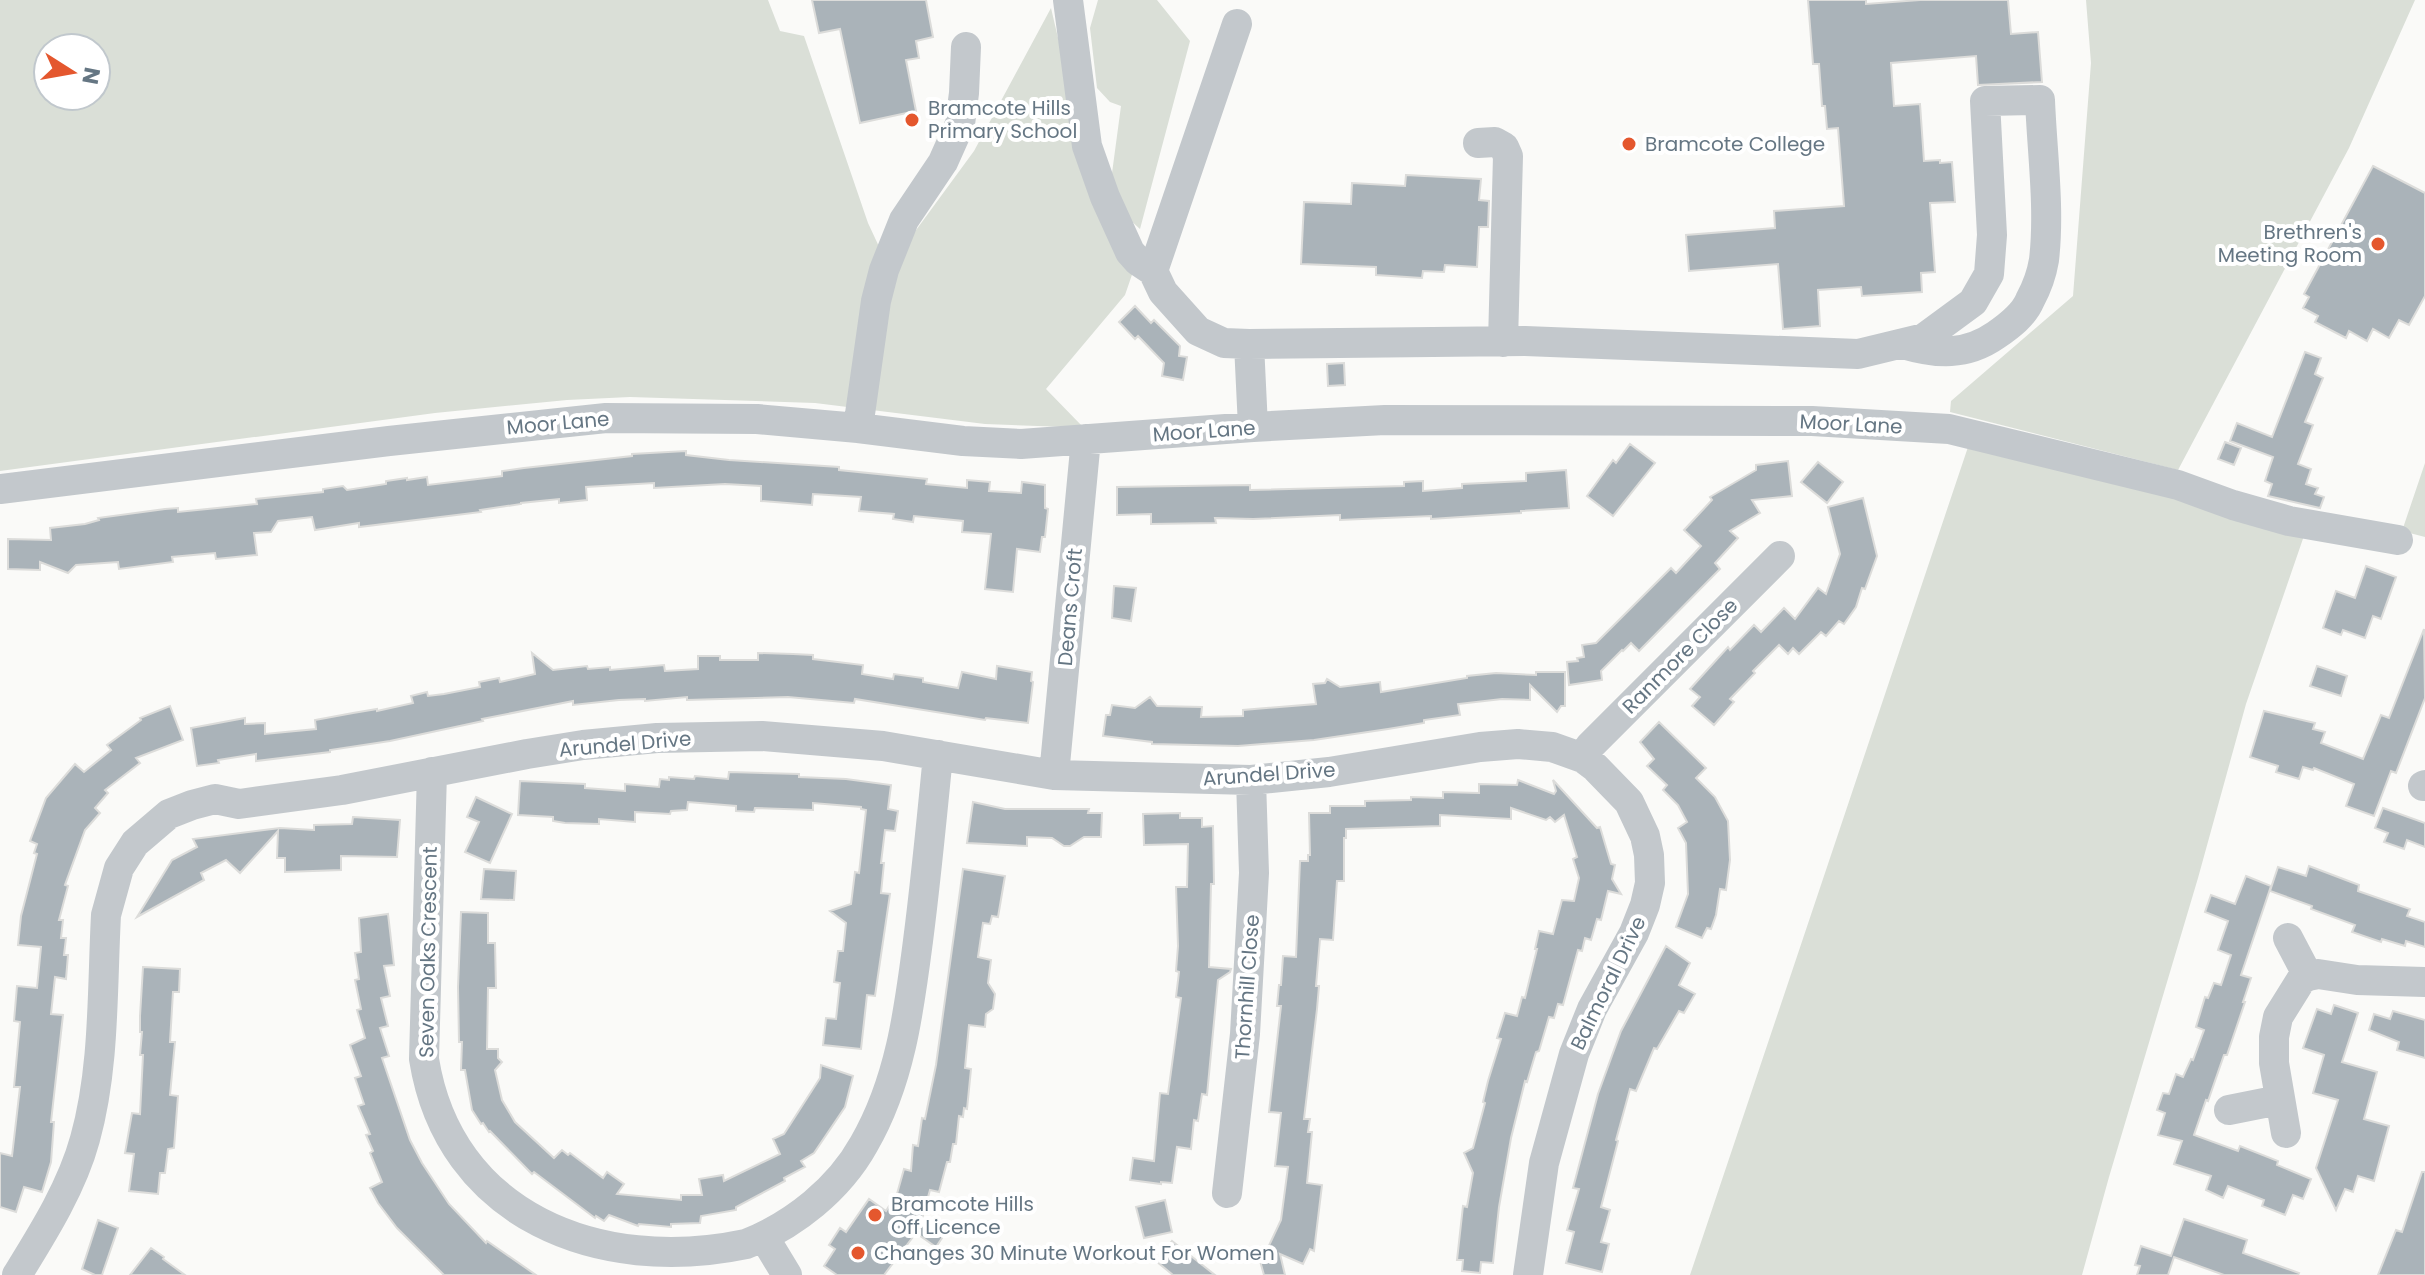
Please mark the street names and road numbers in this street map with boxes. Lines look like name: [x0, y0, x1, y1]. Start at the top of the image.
street label: Moor Lane: [505, 405, 611, 441]
street label: Moor Lane: [1799, 407, 1903, 441]
street label: Moor Lane: [1152, 413, 1256, 449]
street label: Deans Croft: [1051, 547, 1089, 667]
street label: Ranmore Close: [1616, 592, 1744, 720]
street label: Arundel Drive: [558, 724, 692, 764]
street label: Arundel Drive: [1202, 755, 1336, 793]
street label: Seven Oaks Crescent: [412, 846, 444, 1058]
street label: Balmoral Drive: [1564, 911, 1652, 1055]
street label: Thornhill Close: [1228, 913, 1266, 1061]

